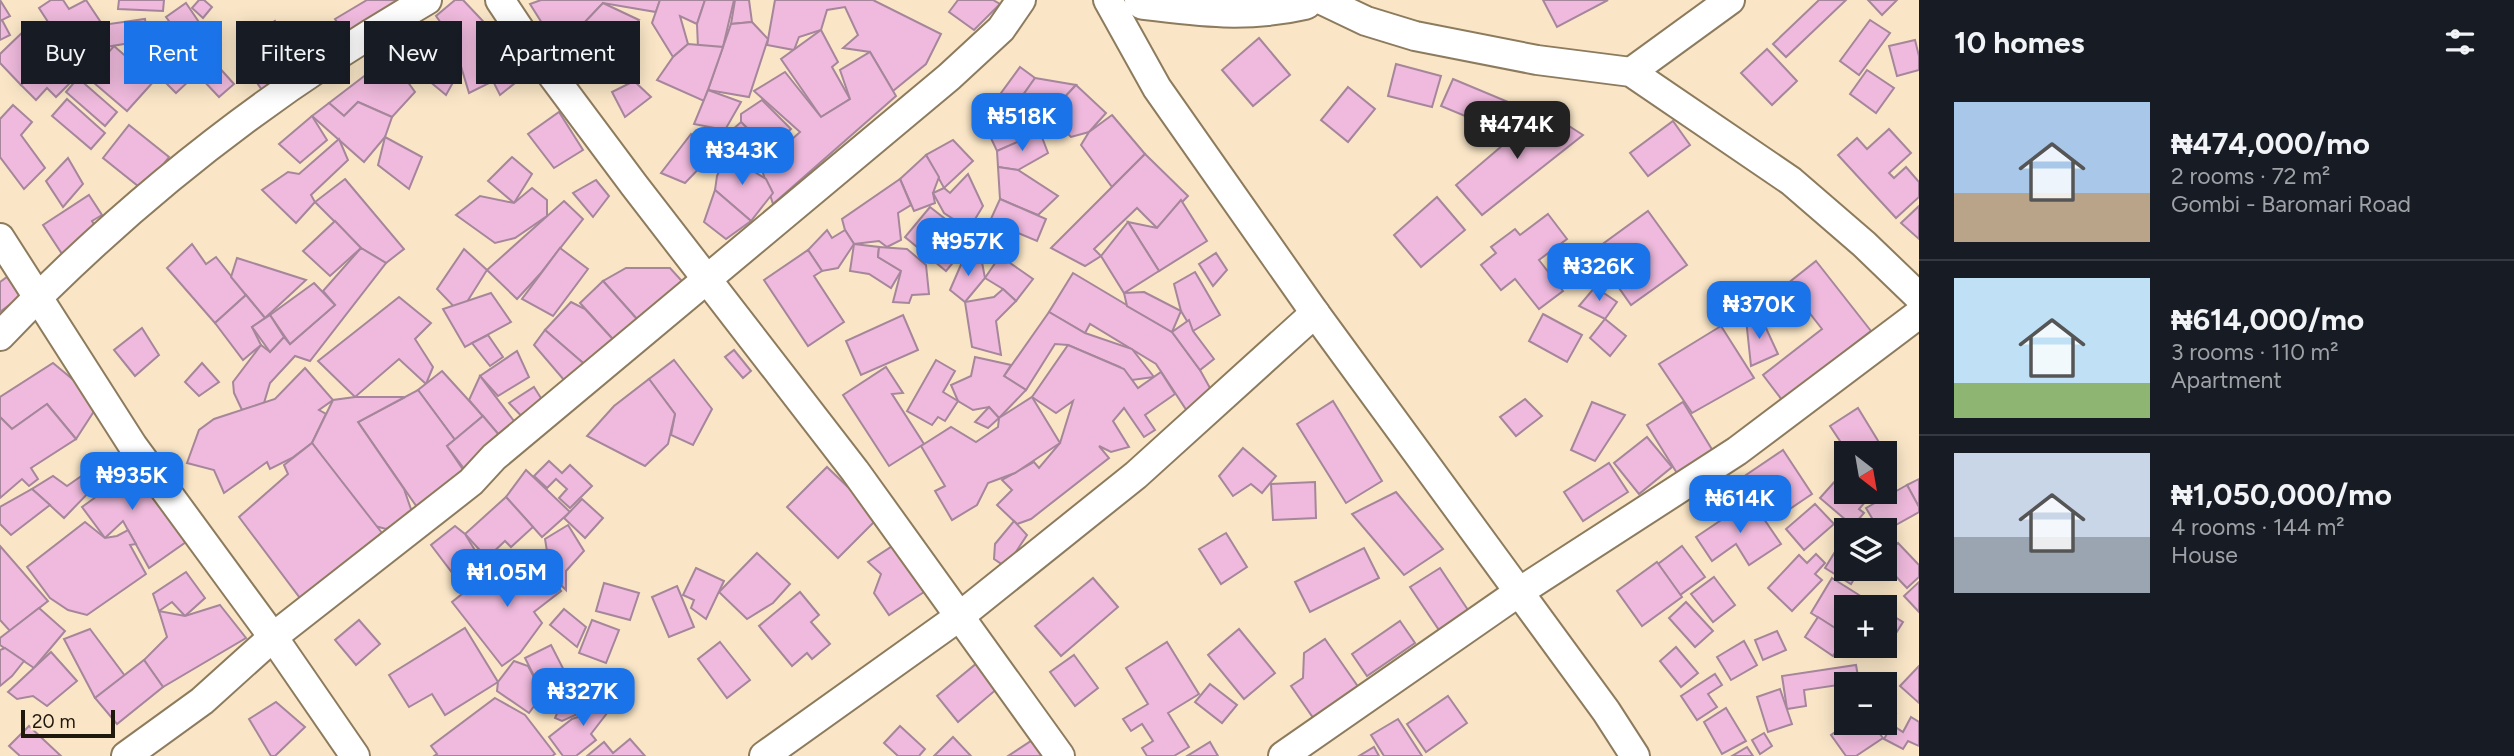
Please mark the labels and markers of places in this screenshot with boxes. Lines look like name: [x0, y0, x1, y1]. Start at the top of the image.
pin: ₦518K: [973, 94, 1071, 153]
pin: ₦474K: [1468, 102, 1566, 161]
pin: ₦343K: [693, 128, 791, 187]
pin: ₦957K: [919, 218, 1017, 278]
pin: ₦326K: [1550, 244, 1648, 303]
pin: ₦370K: [1710, 282, 1808, 341]
pin: ₦935K: [83, 452, 181, 512]
pin: ₦614K: [1691, 476, 1789, 535]
pin: ₦1.05M: [450, 550, 564, 609]
pin: ₦327K: [534, 668, 632, 728]

